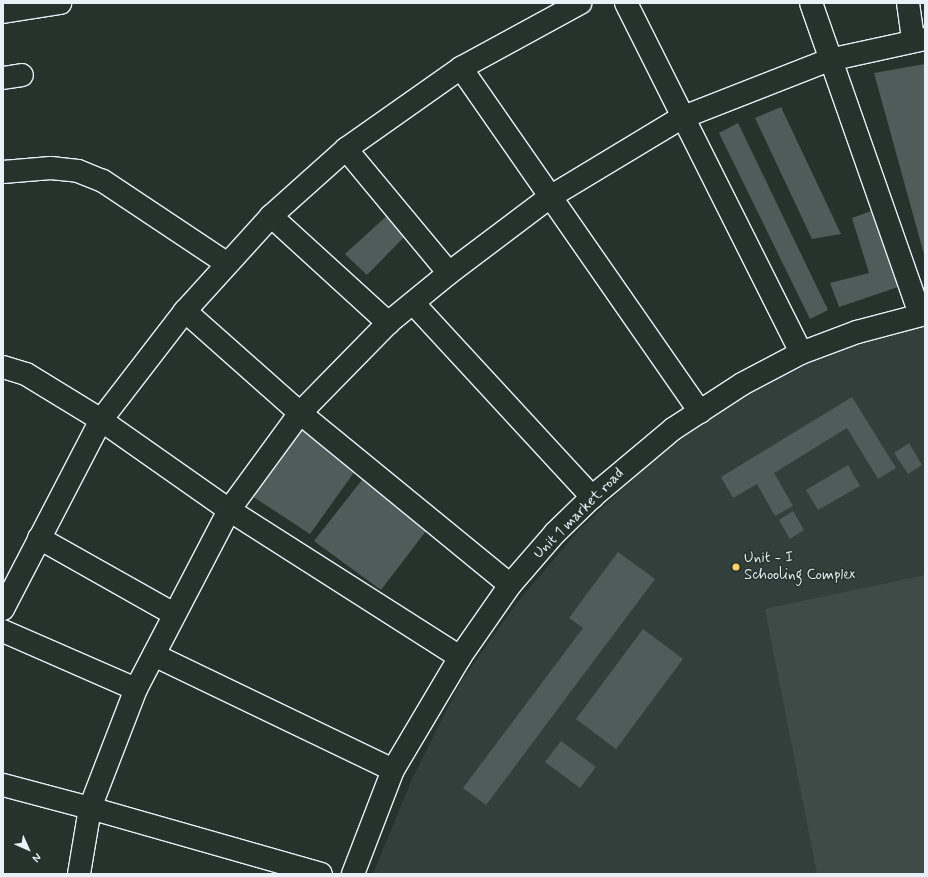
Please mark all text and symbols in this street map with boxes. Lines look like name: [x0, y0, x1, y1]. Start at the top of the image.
street label: Unit 1 market road: [530, 465, 628, 563]
place label: Unit - I Schooling Complex: [744, 549, 859, 584]
marker: Unit - I Schooling Complex: [731, 562, 741, 572]
north arrow: [8, 829, 48, 869]
text: N: [29, 850, 44, 865]

